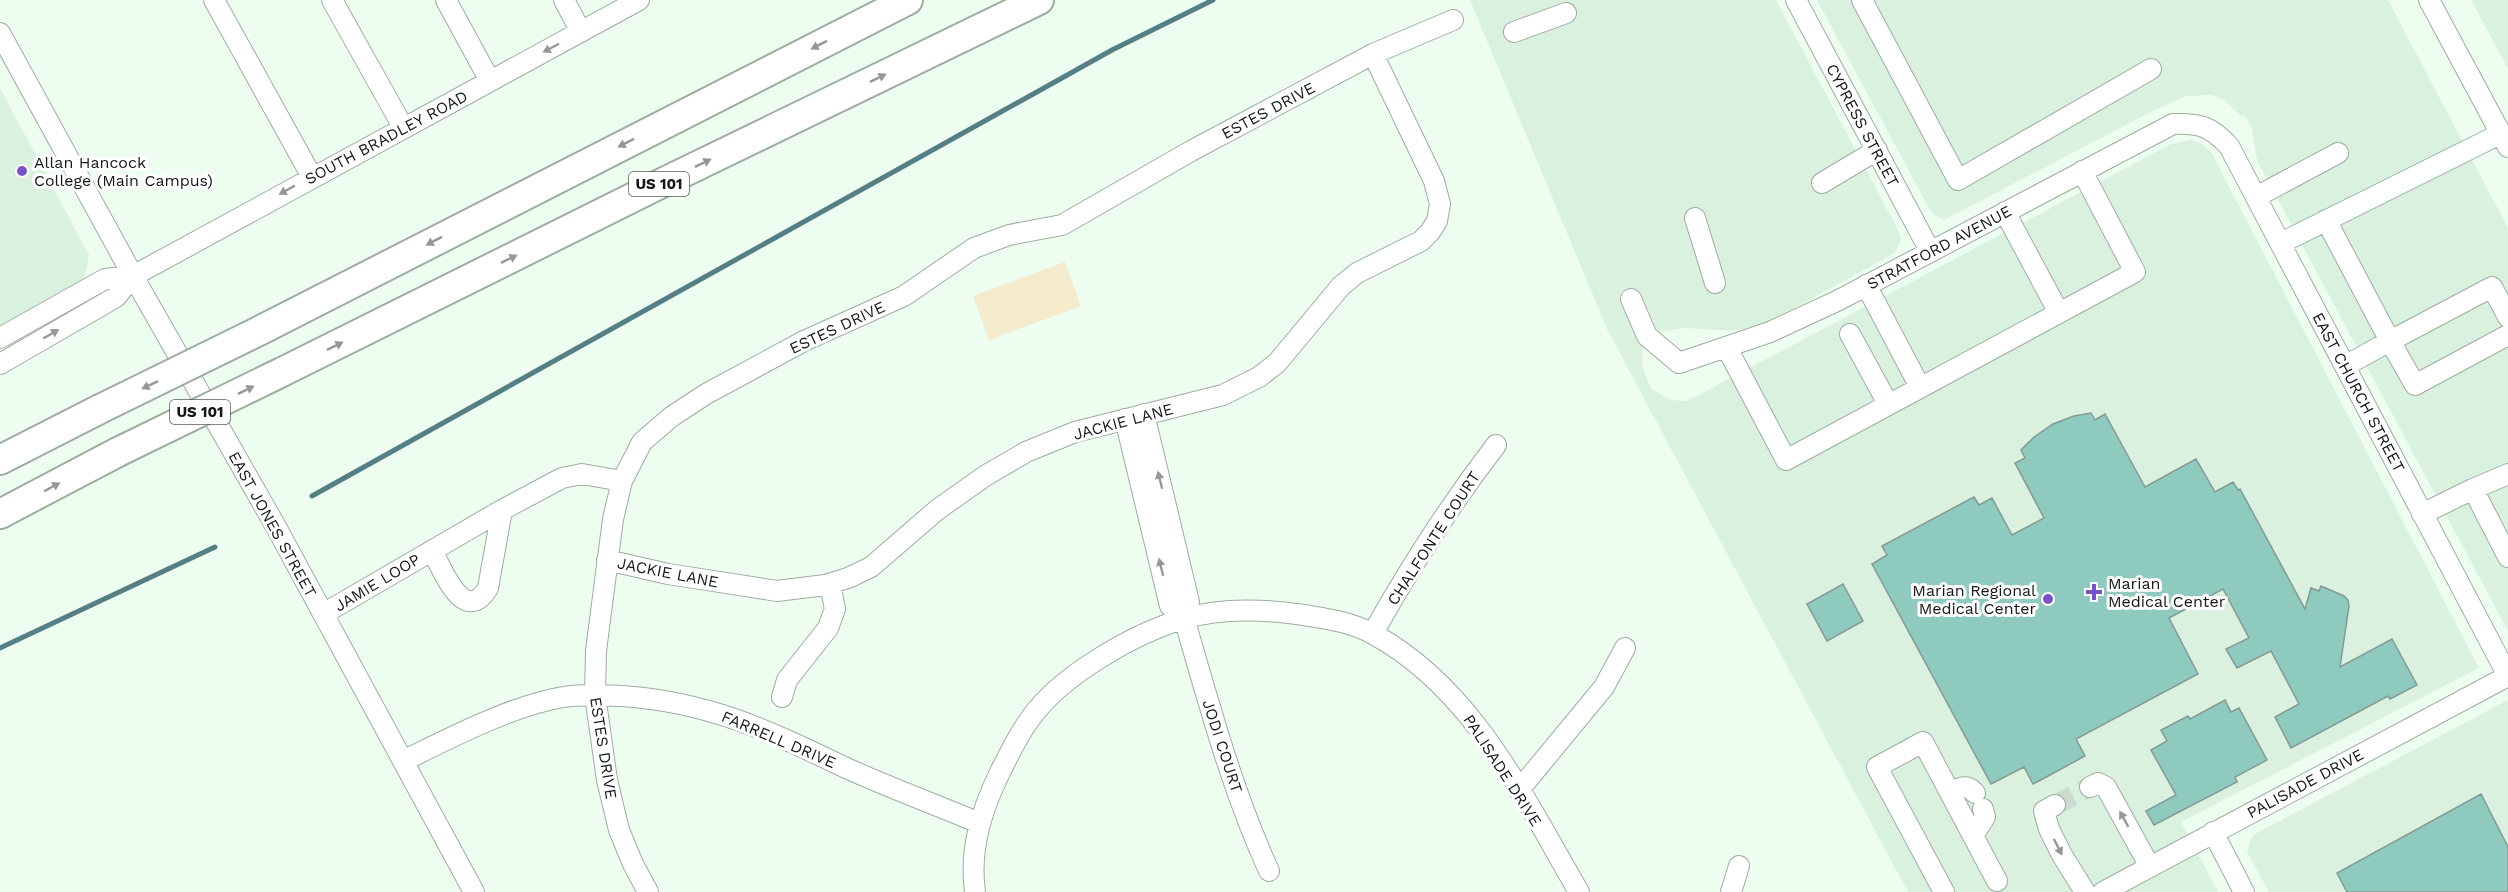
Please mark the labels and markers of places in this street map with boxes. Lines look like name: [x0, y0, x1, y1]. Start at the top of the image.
place label: Allan Hancock College (Main Campus): [34, 153, 213, 190]
marker: Allan Hancock College (Main Campus): [15, 164, 29, 178]
place label: Marian Medical Center: [2108, 574, 2226, 611]
place label: Marian Regional Medical Center: [1912, 581, 2036, 618]
marker: Marian Medical Center: [2085, 583, 2103, 601]
marker: Marian Regional Medical Center: [2041, 592, 2055, 606]

